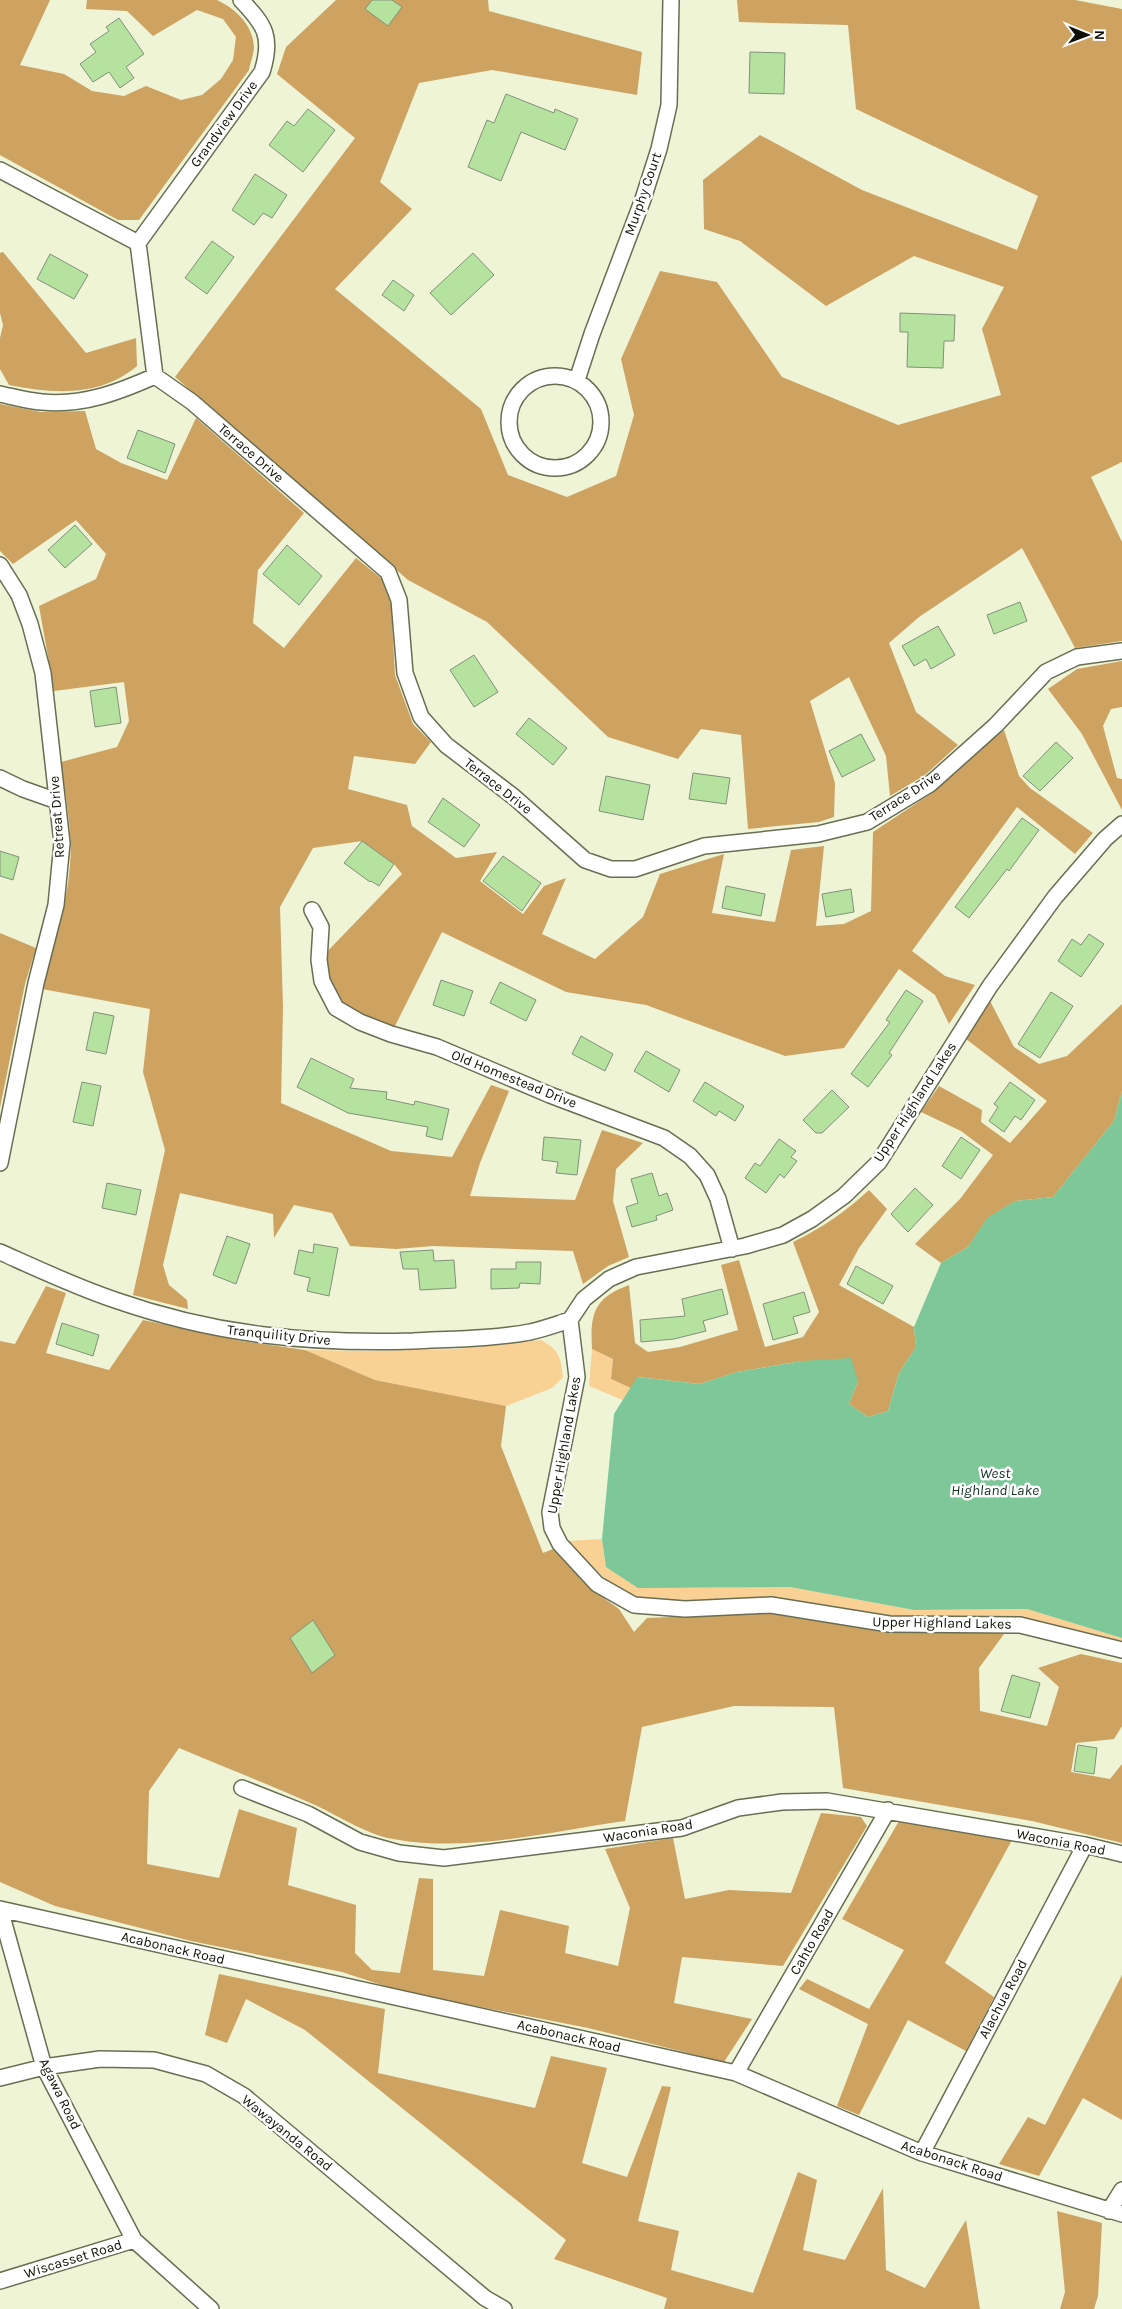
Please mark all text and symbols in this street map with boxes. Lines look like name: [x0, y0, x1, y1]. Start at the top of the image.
north arrow: [1062, 10, 1112, 60]
text: N: [1091, 30, 1108, 40]
street label: Grandview Drive: [187, 77, 261, 171]
street label: Murphy Court: [621, 150, 665, 238]
street label: Terrace Drive: [215, 420, 287, 486]
street label: Terrace Drive: [461, 754, 535, 818]
street label: Terrace Drive: [866, 767, 944, 825]
street label: Retreat Drive: [46, 775, 68, 859]
street label: Upper Highland Lakes: [870, 1039, 960, 1165]
street label: Old Homestead Drive: [449, 1046, 579, 1112]
street label: Tranquility Drive: [226, 1321, 332, 1349]
street label: Upper Highland Lakes: [544, 1375, 584, 1515]
water label: West Highland Lake: [951, 1464, 1039, 1499]
street label: Upper Highland Lakes: [872, 1613, 1012, 1633]
street label: Waconia Road: [602, 1816, 694, 1846]
street label: Waconia Road: [1015, 1825, 1107, 1859]
street label: Cahto Road: [786, 1906, 838, 1978]
street label: Acabonack Road: [120, 1928, 226, 1968]
street label: Alachua Road: [975, 1957, 1031, 2041]
street label: Acabonack Road: [516, 2016, 622, 2056]
street label: Agawa Road: [35, 2056, 85, 2132]
street label: Wawayanda Road: [238, 2091, 336, 2175]
street label: Acabonack Road: [899, 2137, 1005, 2185]
street label: Wiscasset Road: [22, 2236, 124, 2282]

